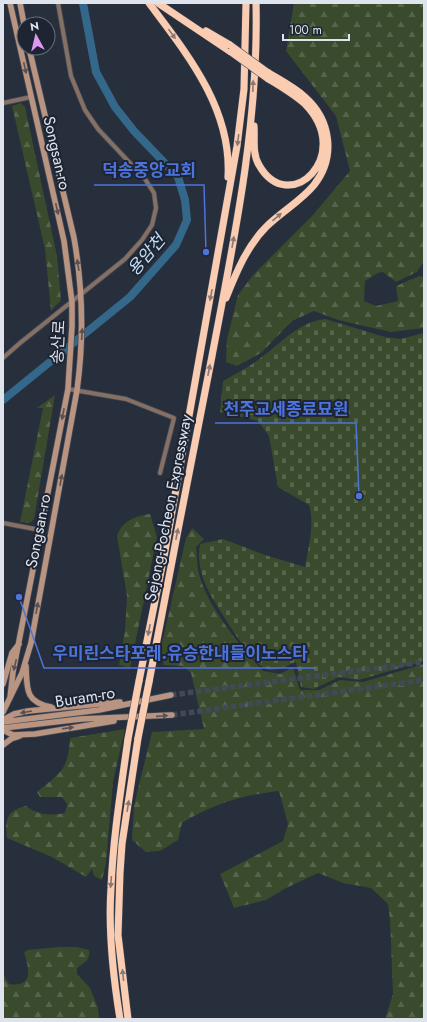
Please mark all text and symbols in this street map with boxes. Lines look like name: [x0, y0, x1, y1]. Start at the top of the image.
north arrow: [16, 16, 56, 56]
scale bar: [283, 16, 349, 42]
text: N: [29, 18, 40, 35]
text: 100 m: [289, 21, 322, 39]
one-way arrow: [168, 29, 176, 40]
one-way arrow: [22, 62, 28, 75]
one-way arrow: [250, 80, 257, 92]
street label: Songsan-ro: [37, 114, 77, 192]
one-way arrow: [235, 134, 241, 146]
callout: 덕송중앙교회: [94, 156, 204, 185]
text: 덕송중앙교회: [102, 158, 196, 182]
one-way arrow: [54, 203, 60, 215]
one-way arrow: [272, 213, 282, 222]
water label: 용암천: [122, 228, 172, 281]
one-way arrow: [230, 236, 236, 249]
one-way arrow: [75, 259, 81, 271]
one-way arrow: [208, 289, 214, 301]
street label: 송산로: [45, 319, 71, 365]
one-way arrow: [79, 327, 85, 340]
one-way arrow: [206, 364, 212, 376]
callout: 천주교세종료묘원: [215, 394, 356, 423]
text: 천주교세종료묘원: [223, 397, 349, 421]
one-way arrow: [60, 408, 66, 420]
street label: Sejong-Pocheon Expressway: [139, 411, 198, 604]
one-way arrow: [58, 474, 64, 486]
street label: Songsan-ro: [20, 492, 56, 570]
one-way arrow: [175, 528, 181, 540]
one-way arrow: [34, 602, 40, 614]
one-way arrow: [146, 624, 152, 636]
callout: 우미린스타포레.유승한내들이노스타: [44, 639, 316, 668]
text: 우미린스타포레.유승한내들이노스타: [52, 641, 308, 665]
one-way arrow: [11, 659, 17, 671]
street label: Buram-ro: [53, 681, 117, 713]
one-way arrow: [20, 709, 32, 715]
one-way arrow: [156, 712, 168, 719]
one-way arrow: [62, 725, 74, 731]
one-way arrow: [125, 800, 131, 812]
one-way arrow: [108, 876, 115, 888]
one-way arrow: [120, 969, 126, 981]

